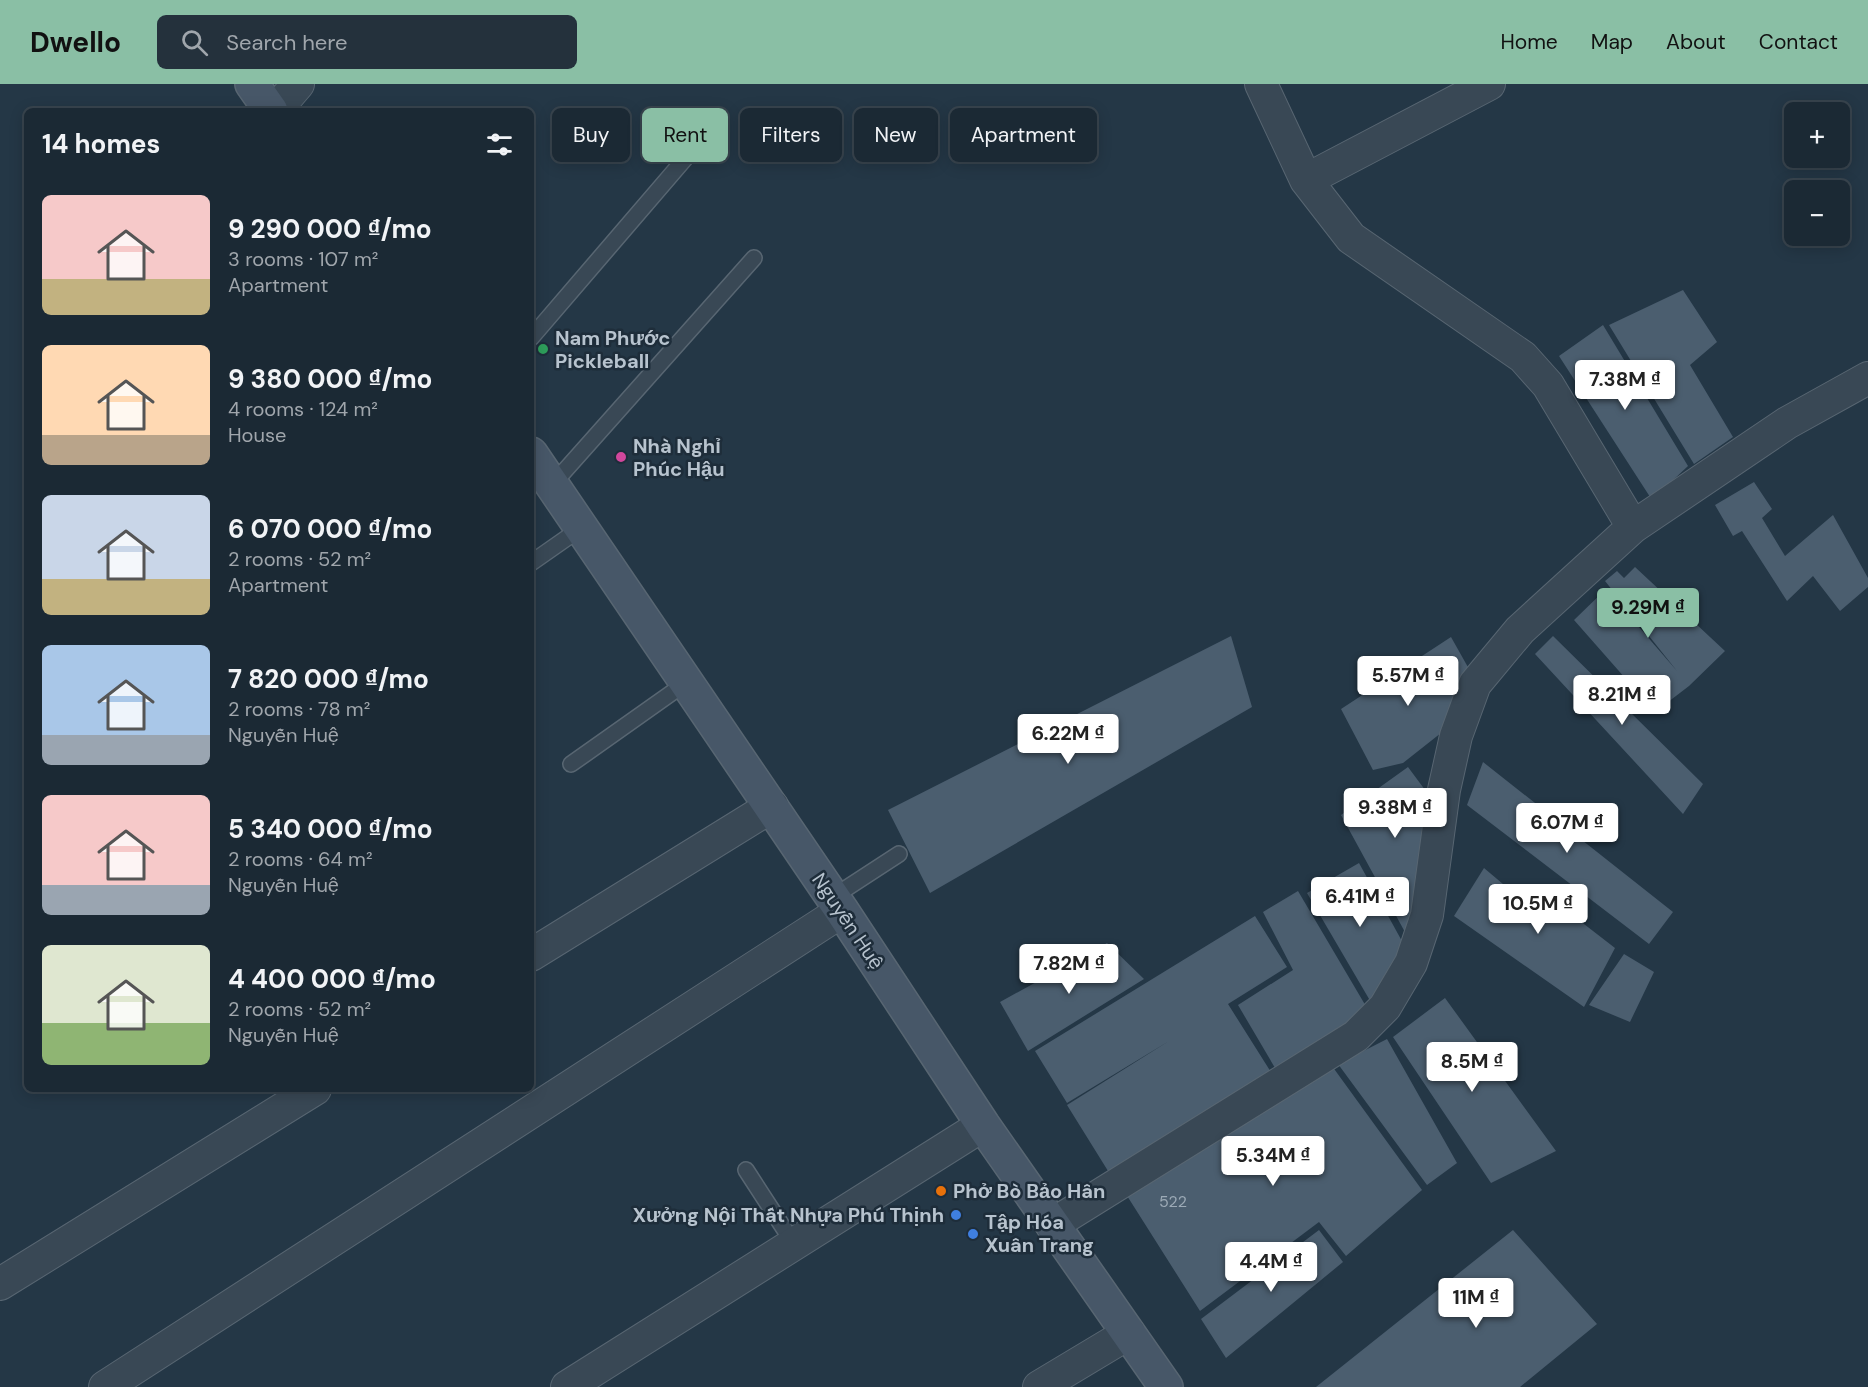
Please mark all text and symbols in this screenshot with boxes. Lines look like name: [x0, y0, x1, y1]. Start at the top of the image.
search box: [157, 15, 577, 69]
text: Dwello: [30, 24, 121, 61]
icon: search: [178, 26, 211, 59]
text: Search here: [226, 28, 348, 57]
text: Home: [1500, 28, 1558, 56]
text: Map: [1591, 28, 1633, 56]
text: About: [1666, 28, 1726, 56]
text: Contact: [1759, 28, 1838, 56]
map controls: [1784, 102, 1850, 246]
button: +: [1784, 102, 1850, 168]
chip: Buy: [552, 108, 630, 162]
chip: Rent: [642, 108, 728, 162]
chip: Filters: [740, 108, 842, 162]
chip: New: [854, 108, 938, 162]
chip: Apartment: [950, 108, 1097, 162]
text: 14 homes: [42, 127, 160, 161]
icon: filters: [483, 128, 516, 161]
button: −: [1784, 180, 1850, 246]
text: 9 290 000 ₫/mo: [228, 212, 432, 246]
icon: home: [90, 219, 162, 291]
text: 3 rooms · 107 m²: [228, 246, 378, 272]
text: Apartment: [228, 272, 328, 298]
place label: Nam Phước Pickleball: [555, 325, 670, 374]
marker: Nam Phước Pickleball: [536, 342, 550, 356]
pin: 7.38M ₫: [1570, 360, 1680, 411]
text: 9 380 000 ₫/mo: [228, 362, 432, 396]
text: 7.38M ₫: [1589, 366, 1661, 392]
icon: home: [90, 369, 162, 441]
text: 4 rooms · 124 m²: [228, 396, 378, 422]
text: House: [228, 422, 286, 448]
place label: Nhà Nghỉ Phúc Hậu: [633, 433, 725, 482]
marker: Nhà Nghỉ Phúc Hậu: [614, 450, 628, 464]
text: 6 070 000 ₫/mo: [228, 512, 432, 546]
icon: home: [90, 519, 162, 591]
text: 2 rooms · 52 m²: [228, 546, 371, 572]
text: Apartment: [228, 572, 328, 598]
pin: 9.29M ₫: [1593, 588, 1703, 639]
text: 9.29M ₫: [1611, 594, 1685, 620]
pin: 5.57M ₫: [1353, 656, 1463, 707]
text: 7 820 000 ₫/mo: [228, 662, 429, 696]
text: 5.57M ₫: [1371, 662, 1445, 688]
icon: home: [90, 669, 162, 741]
pin: 8.21M ₫: [1567, 675, 1677, 726]
text: 8.21M ₫: [1587, 681, 1657, 707]
text: 2 rooms · 78 m²: [228, 696, 370, 722]
pin: 6.22M ₫: [1013, 714, 1123, 765]
text: 6.22M ₫: [1032, 720, 1104, 746]
text: Nguyễn Huệ: [228, 722, 339, 748]
pin: 9.38M ₫: [1340, 788, 1450, 839]
text: 9.38M ₫: [1358, 794, 1432, 820]
pin: 6.07M ₫: [1512, 803, 1622, 854]
text: 6.07M ₫: [1530, 809, 1604, 835]
text: 5 340 000 ₫/mo: [228, 812, 433, 846]
icon: home: [90, 819, 162, 891]
text: 2 rooms · 64 m²: [228, 846, 372, 872]
street label: Nguyễn Huệ: [806, 868, 890, 974]
text: Nguyễn Huệ: [228, 872, 339, 898]
pin: 6.41M ₫: [1305, 877, 1415, 928]
text: 6.41M ₫: [1325, 883, 1395, 909]
pin: 10.5M ₫: [1483, 884, 1593, 935]
text: 10.5M ₫: [1503, 890, 1573, 916]
pin: 7.82M ₫: [1014, 944, 1124, 995]
text: 7.82M ₫: [1033, 950, 1105, 976]
text: 4 400 000 ₫/mo: [228, 962, 436, 996]
icon: home: [90, 969, 162, 1041]
text: 2 rooms · 52 m²: [228, 996, 371, 1022]
text: Nguyễn Huệ: [228, 1022, 339, 1048]
pin: 8.5M ₫: [1423, 1042, 1521, 1093]
text: 8.5M ₫: [1441, 1048, 1503, 1074]
pin: 5.34M ₫: [1218, 1136, 1328, 1187]
text: 5.34M ₫: [1235, 1142, 1311, 1168]
place label: Phở Bò Bảo Hân: [953, 1178, 1105, 1204]
marker: Phở Bò Bảo Hân: [934, 1184, 948, 1198]
house number: 522: [1159, 1191, 1187, 1212]
place label: Xưởng Nội Thất Nhựa Phú Thịnh: [633, 1202, 944, 1228]
marker: Xưởng Nội Thất Nhựa Phú Thịnh: [949, 1208, 963, 1222]
place label: Tập Hóa Xuân Trang: [985, 1209, 1094, 1258]
marker: Tập Hóa Xuân Trang: [966, 1227, 980, 1241]
pin: 4.4M ₫: [1222, 1242, 1320, 1293]
text: 4.4M ₫: [1239, 1248, 1303, 1274]
pin: 11M ₫: [1434, 1278, 1518, 1329]
text: 11M ₫: [1452, 1284, 1500, 1310]

